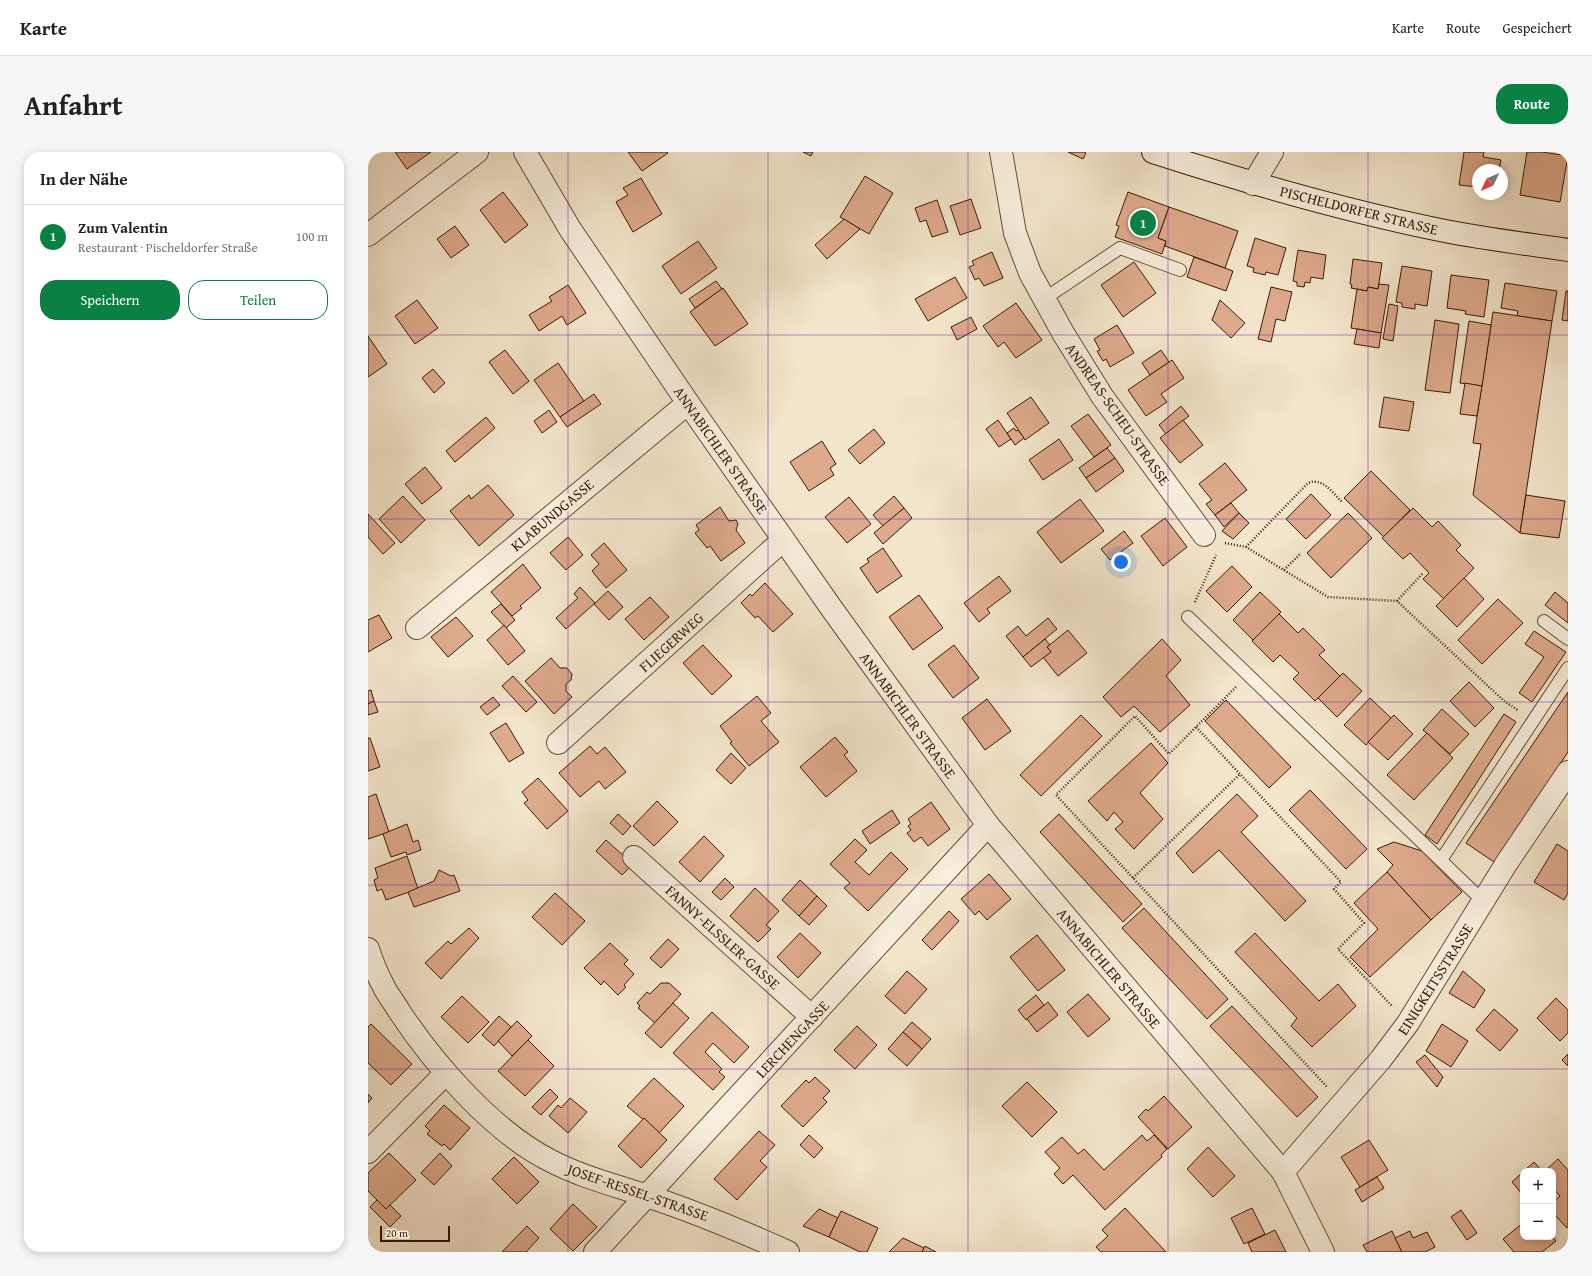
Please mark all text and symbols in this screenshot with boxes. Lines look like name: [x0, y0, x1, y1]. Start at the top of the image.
text: Karte: [20, 14, 67, 42]
text: Karte: [1392, 18, 1424, 38]
text: Route: [1446, 18, 1480, 38]
text: Gespeichert: [1502, 18, 1572, 38]
text: Anfahrt: [24, 84, 123, 125]
button: Route: [1496, 84, 1568, 124]
north arrow: [1472, 164, 1508, 200]
text: In der Nähe: [40, 166, 128, 191]
street label: PISCHELDORFER STRASSE: [1278, 180, 1441, 240]
pin: 1: [1130, 208, 1156, 238]
text: Zum Valentin: [78, 217, 168, 238]
text: 1: [50, 227, 56, 246]
text: 100 m: [296, 227, 328, 246]
text: Restaurant · Pischeldorfer Straße: [78, 238, 258, 257]
button: Speichern: [40, 280, 180, 320]
button: Teilen: [188, 280, 328, 320]
street label: ANDREAS-SCHEU-STRASSE: [1061, 339, 1175, 490]
street label: ANNABICHLER STRASSE: [669, 382, 773, 518]
street label: KLABUNDGASSE: [506, 474, 598, 556]
your location: [1111, 552, 1131, 572]
street label: FLIEGERWEG: [634, 607, 708, 677]
street label: ANNABICHLER STRASSE: [855, 648, 961, 783]
street label: FANNY-ELSSLER-GASSE: [661, 880, 785, 994]
street label: ANNABICHLER STRASSE: [1052, 903, 1166, 1033]
street label: EINIGKEITSSTRASSE: [1392, 919, 1478, 1039]
street label: LERCHENGASSE: [750, 995, 834, 1082]
street label: JOSEF-RESSEL-STRASSE: [563, 1157, 712, 1226]
map controls: [1520, 1168, 1556, 1240]
button: +: [1520, 1168, 1556, 1204]
button: −: [1520, 1204, 1556, 1240]
scale bar: [380, 1224, 450, 1243]
text: 20 m: [386, 1225, 408, 1241]

